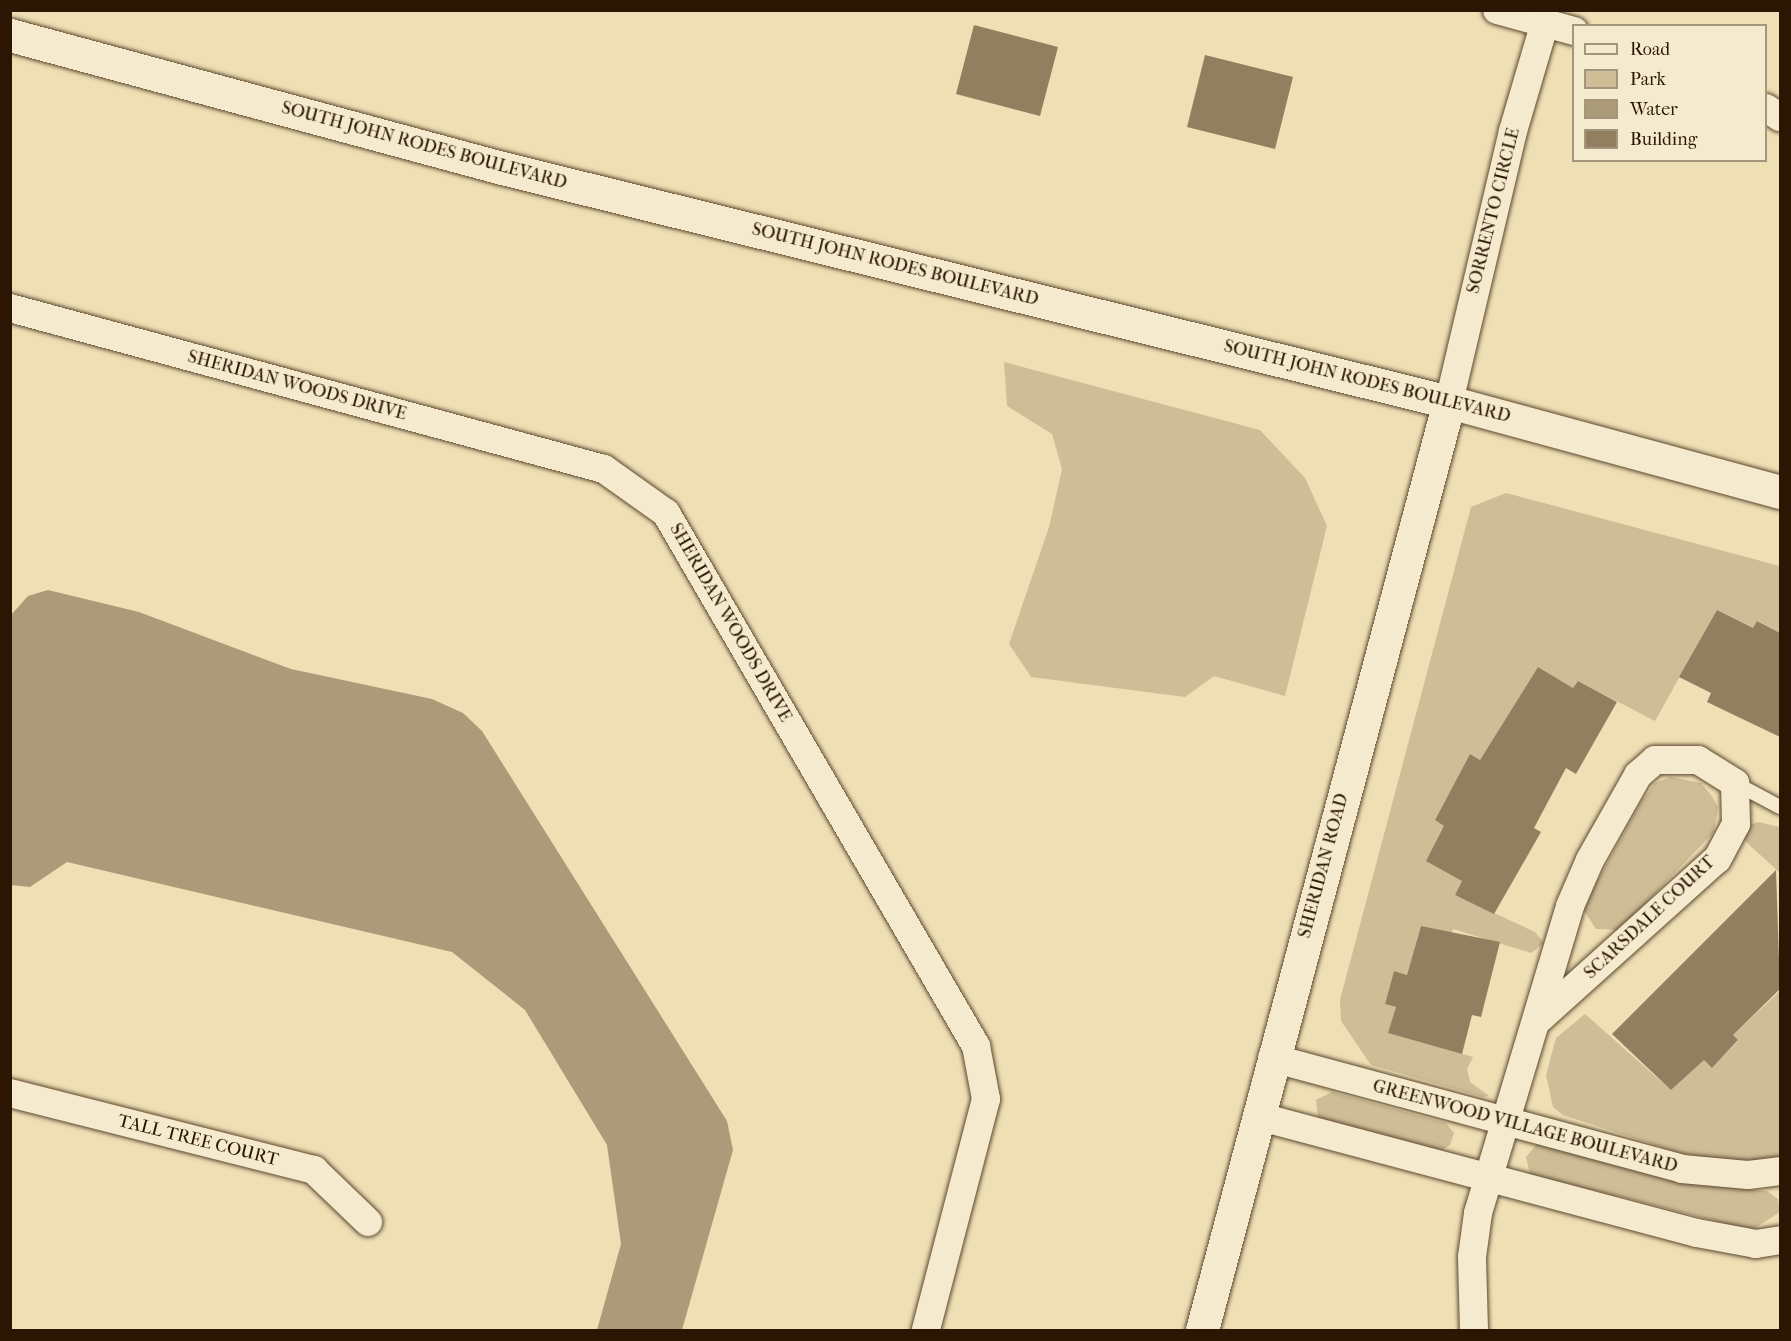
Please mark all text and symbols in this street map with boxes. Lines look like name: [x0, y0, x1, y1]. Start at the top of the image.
legend: [1572, 24, 1767, 162]
text: Road: [1630, 39, 1670, 60]
text: Park: [1630, 69, 1666, 90]
street label: SOUTH JOHN RODES BOULEVARD: [279, 97, 569, 195]
text: Water: [1630, 99, 1678, 120]
street label: SORRENTO CIRCLE: [1463, 126, 1525, 296]
text: Building: [1630, 129, 1697, 150]
street label: SOUTH JOHN RODES BOULEVARD: [749, 219, 1041, 311]
street label: SOUTH JOHN RODES BOULEVARD: [1221, 336, 1513, 428]
street label: SHERIDAN WOODS DRIVE: [185, 346, 409, 426]
street label: SHERIDAN WOODS DRIVE: [664, 520, 796, 726]
street label: SHERIDAN ROAD: [1294, 791, 1354, 941]
street label: SCARSDALE COURT: [1580, 852, 1720, 984]
street label: GREENWOOD VILLAGE BOULEVARD: [1370, 1076, 1680, 1178]
street label: TALL TREE COURT: [116, 1111, 280, 1171]

